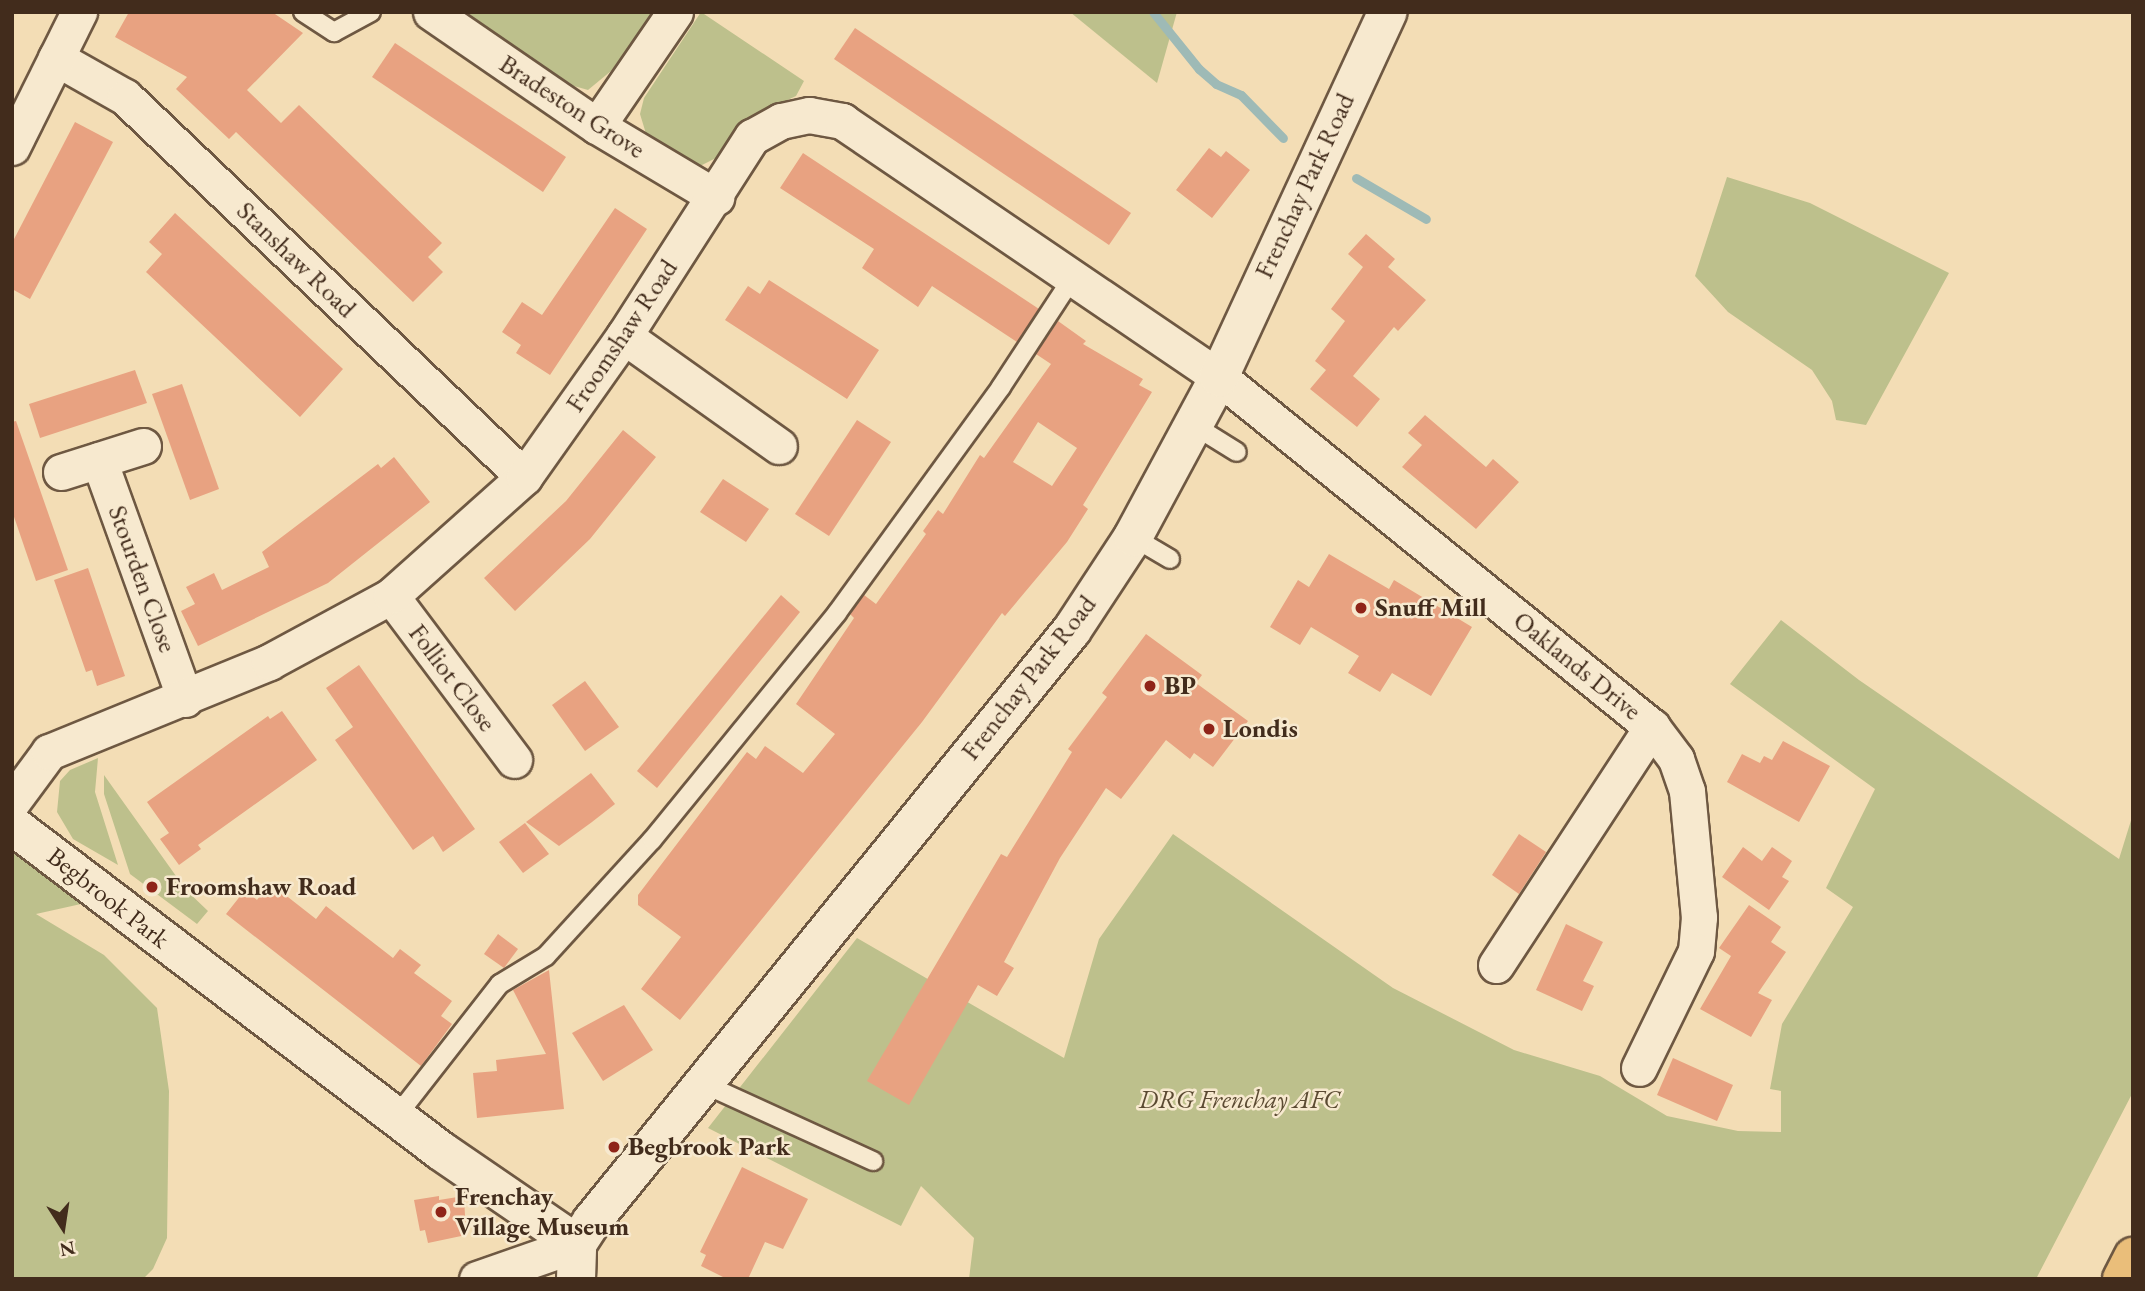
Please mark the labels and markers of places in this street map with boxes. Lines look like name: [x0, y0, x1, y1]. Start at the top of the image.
place label: Snuff Mill: [1375, 592, 1487, 624]
marker: Snuff Mill: [1353, 600, 1369, 616]
place label: BP: [1164, 670, 1196, 702]
marker: BP: [1142, 678, 1158, 694]
place label: Londis: [1223, 713, 1298, 745]
marker: Londis: [1201, 721, 1217, 737]
place label: Froomshaw Road: [166, 871, 356, 903]
marker: Froomshaw Road: [144, 879, 160, 895]
place label: Begbrook Park: [628, 1131, 790, 1163]
marker: Begbrook Park: [606, 1139, 622, 1155]
place label: Frenchay Village Museum: [455, 1181, 629, 1242]
marker: Frenchay Village Museum: [433, 1204, 449, 1220]

